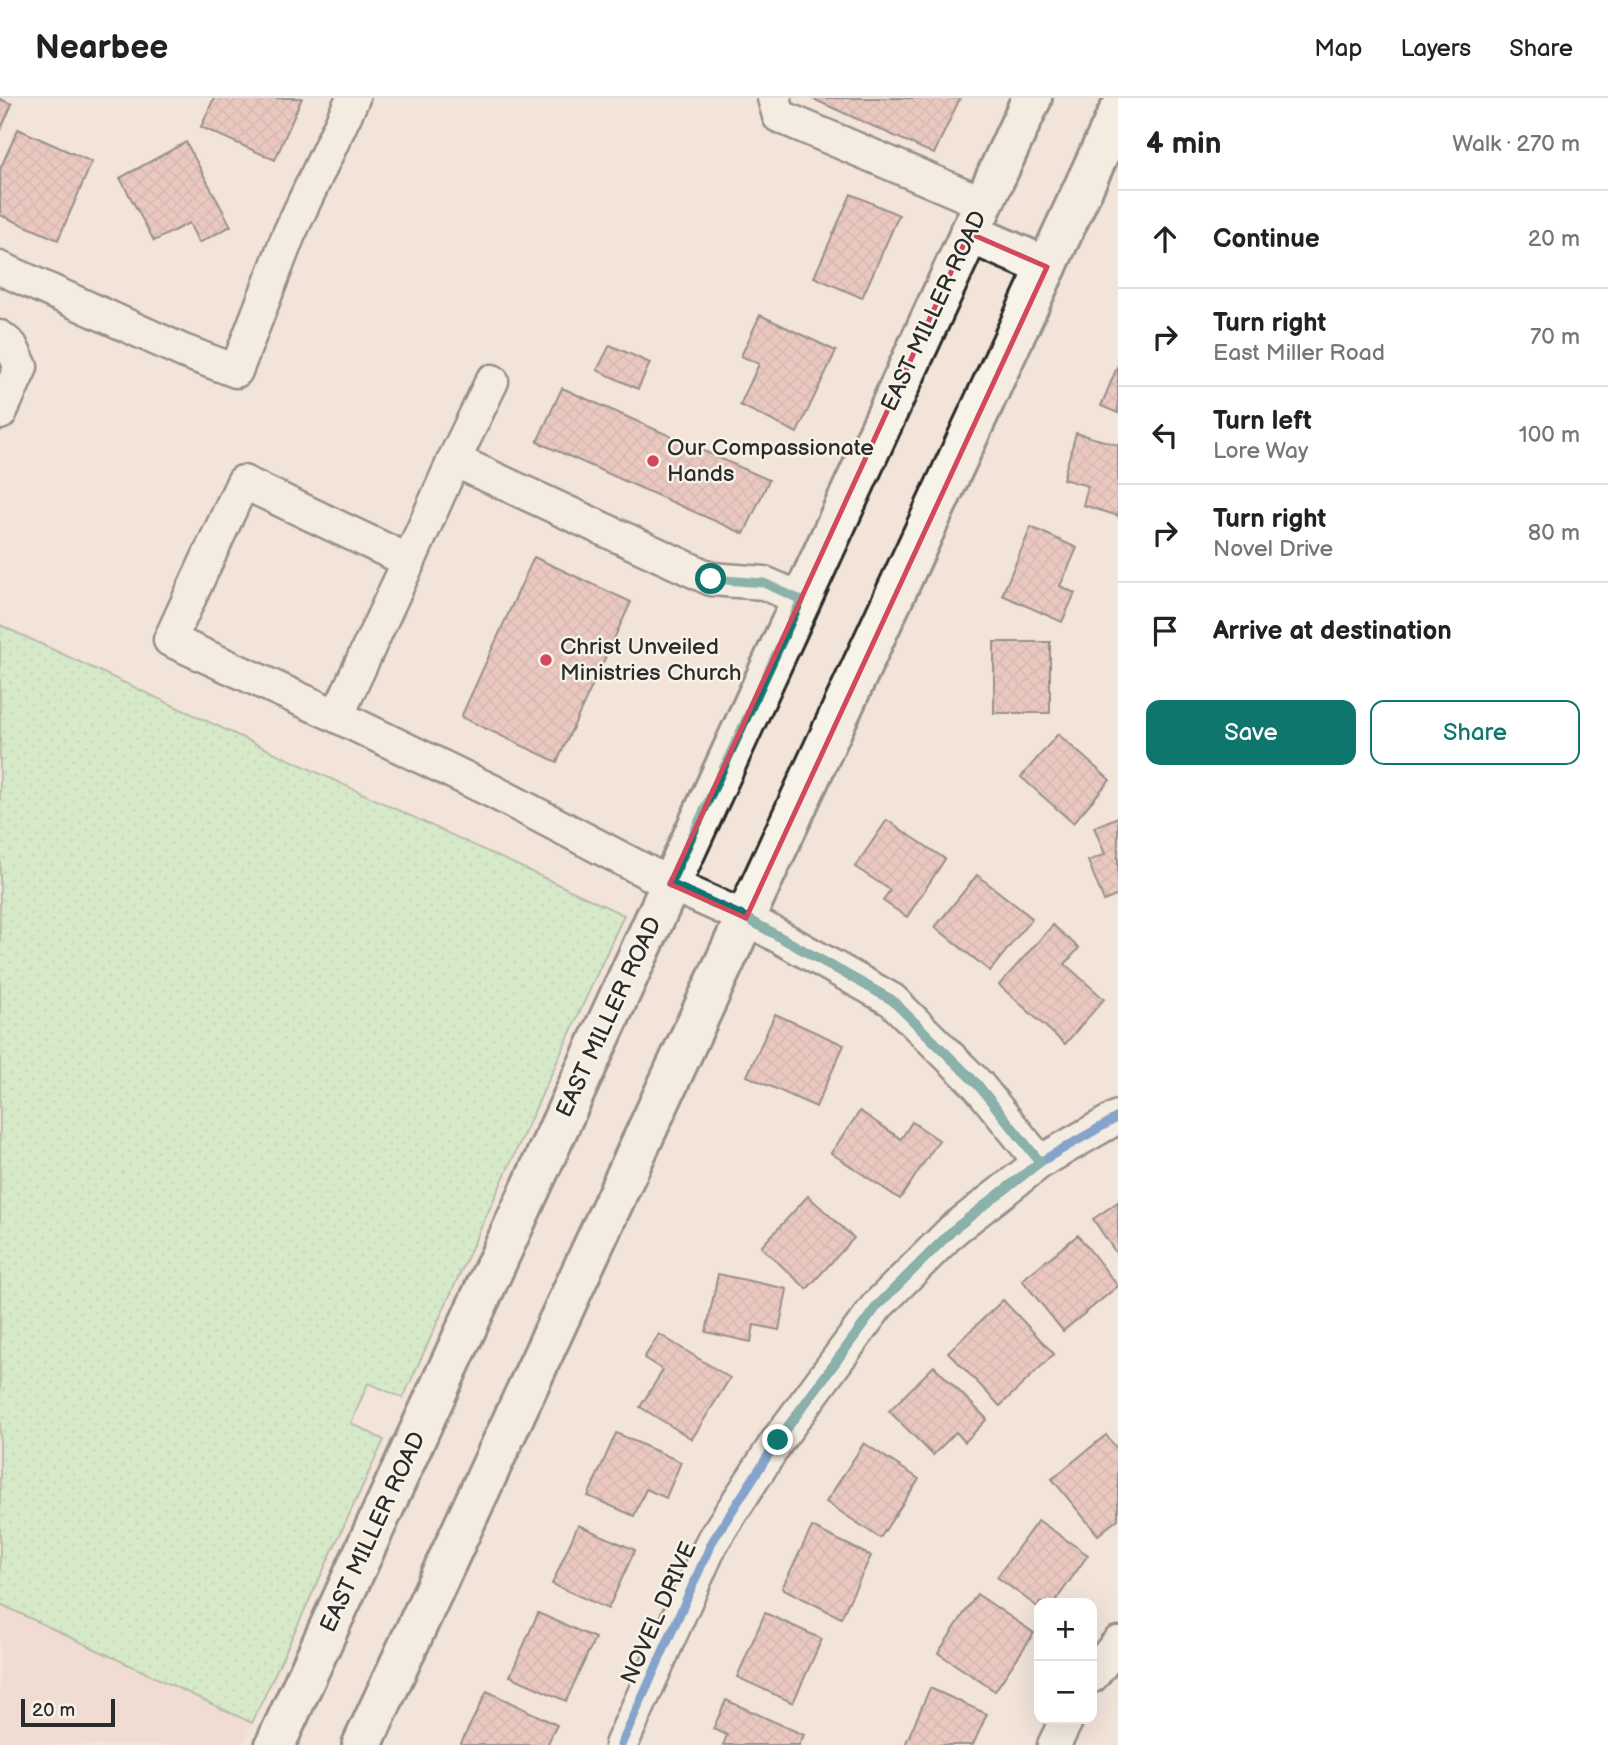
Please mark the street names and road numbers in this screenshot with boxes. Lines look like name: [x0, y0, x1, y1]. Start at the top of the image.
street label: EAST MILLER ROAD: [875, 206, 993, 416]
street label: EAST MILLER ROAD: [550, 912, 668, 1122]
street label: EAST MILLER ROAD: [314, 1427, 432, 1637]
street label: NOVEL DRIVE: [615, 1538, 703, 1688]

